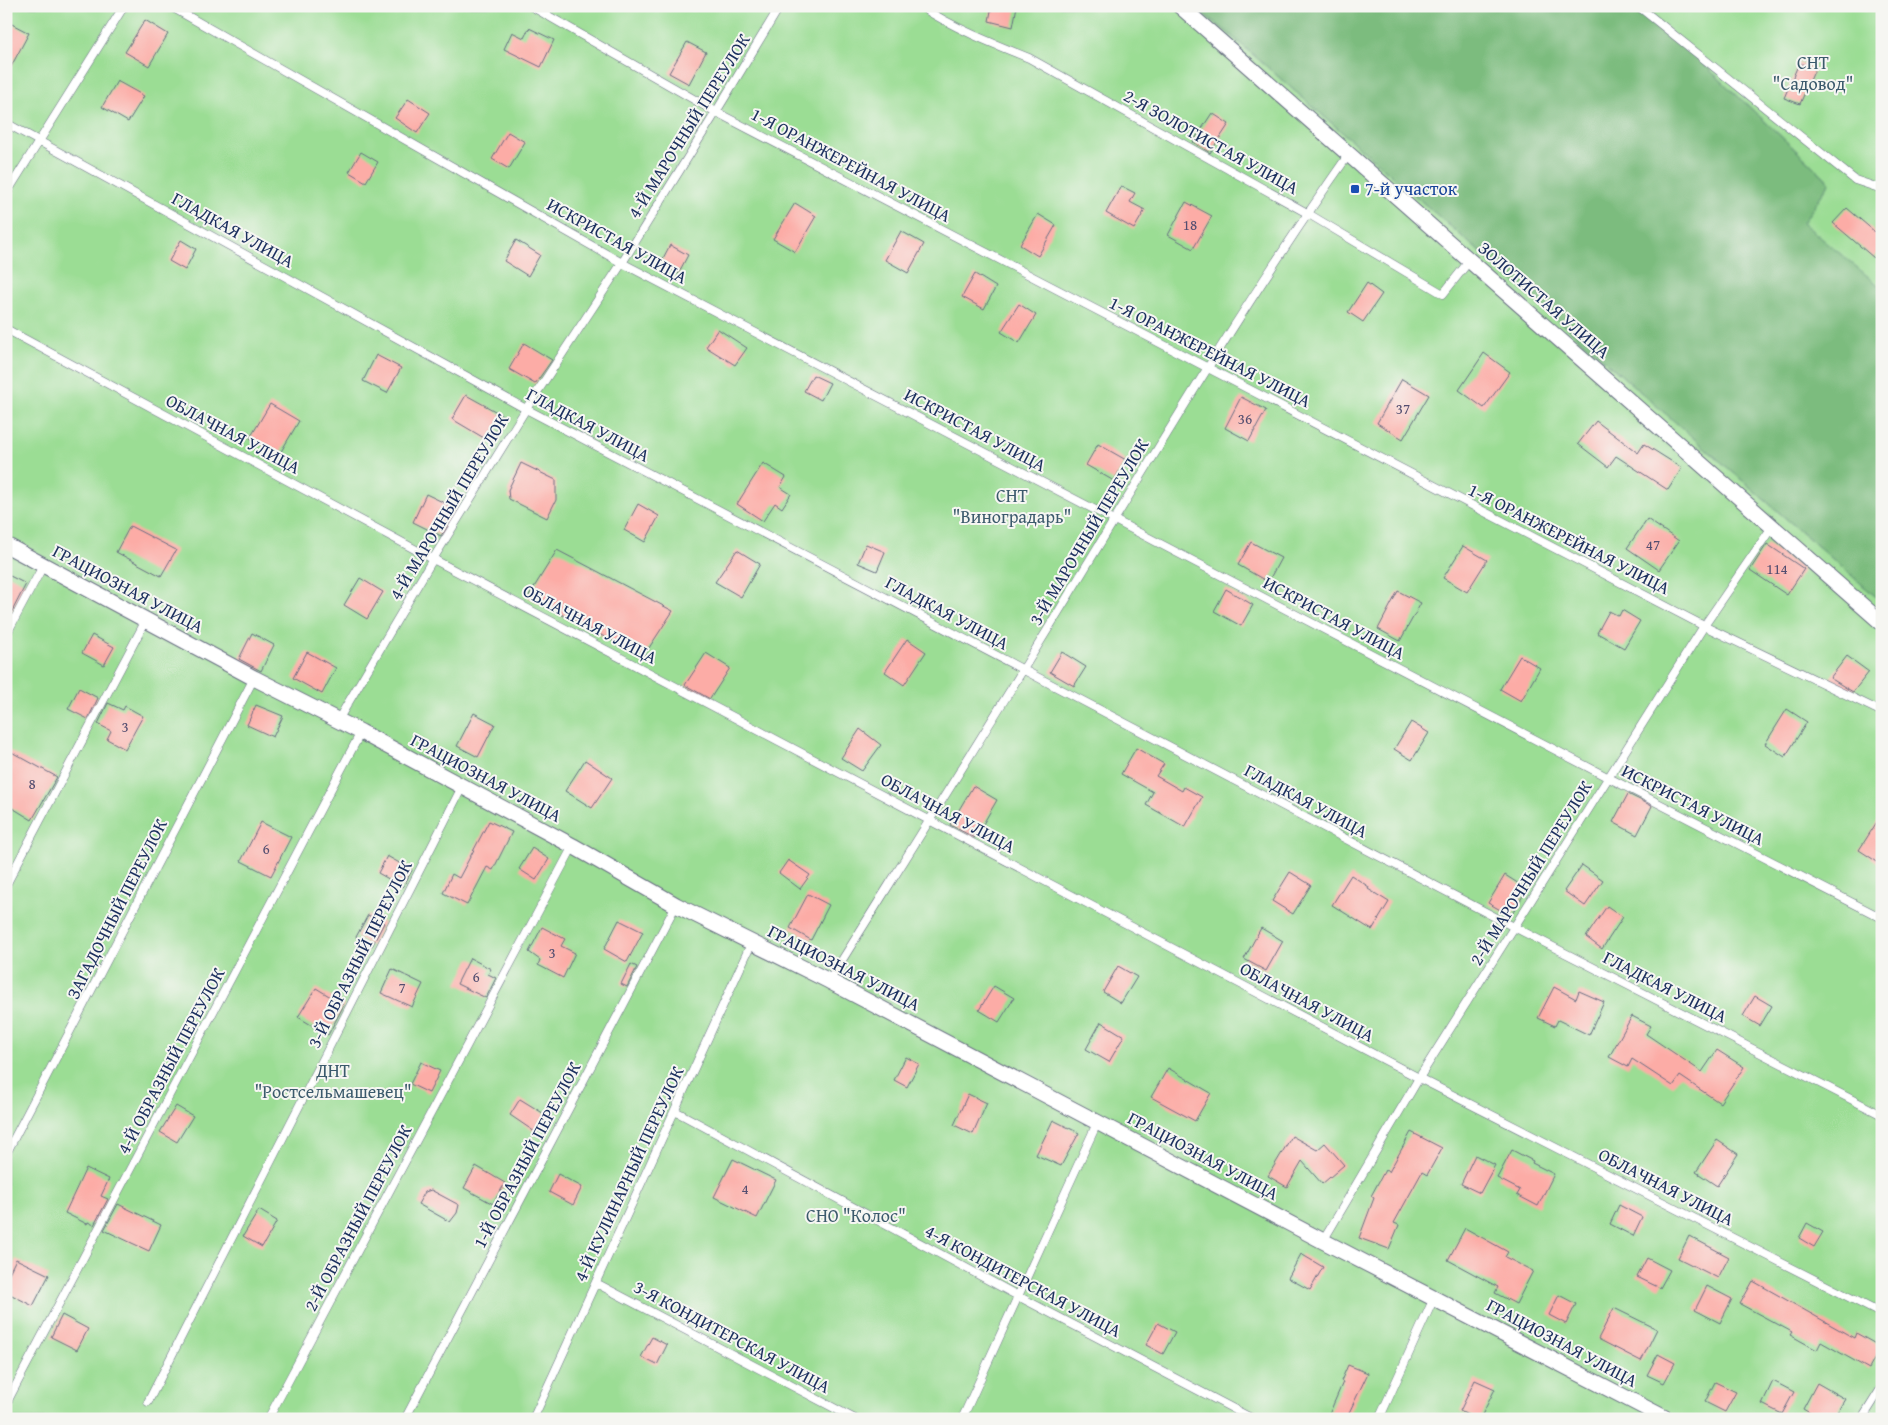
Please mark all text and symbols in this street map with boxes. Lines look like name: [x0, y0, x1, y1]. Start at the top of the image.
street label: 4-Й МАРОЧНЫЙ ПЕРЕУЛОК: [621, 28, 757, 223]
park label: СНТ "Садовод": [1773, 49, 1853, 97]
street label: 2-Я ЗОЛОТИСТАЯ УЛИЦА: [1119, 82, 1304, 201]
street label: 1-Я ОРАНЖЕРЕЙНАЯ УЛИЦА: [746, 100, 956, 229]
place label: 7-й участок: [1365, 175, 1458, 202]
marker: 7-й участок: [1349, 183, 1361, 195]
street label: ГЛАДКАЯ УЛИЦА: [167, 185, 299, 274]
street label: ИСКРИСТАЯ УЛИЦА: [542, 191, 693, 291]
house number: 18: [1183, 214, 1197, 235]
street label: ЗОЛОТИСТАЯ УЛИЦА: [1472, 235, 1616, 365]
street label: 1-Я ОРАНЖЕРЕЙНАЯ УЛИЦА: [1105, 289, 1316, 414]
street label: ГЛАДКАЯ УЛИЦА: [522, 381, 655, 468]
street label: ИСКРИСТАЯ УЛИЦА: [900, 381, 1051, 478]
street label: ОБЛАЧНАЯ УЛИЦА: [161, 387, 305, 480]
house number: 37: [1396, 398, 1410, 419]
street label: 4-Й МАРОЧНЫЙ ПЕРЕУЛОК: [382, 408, 515, 605]
house number: 36: [1238, 408, 1252, 429]
street label: 3-Й МАРОЧНЫЙ ПЕРЕУЛОК: [1022, 433, 1155, 630]
street label: 1-Я ОРАНЖЕРЕЙНАЯ УЛИЦА: [1464, 476, 1675, 601]
park label: СНТ "Виноградарь": [953, 482, 1071, 530]
house number: 47: [1646, 534, 1660, 555]
street label: ГРАЦИОЗНАЯ УЛИЦА: [48, 537, 209, 640]
house number: 114: [1766, 558, 1788, 579]
street label: ГЛАДКАЯ УЛИЦА: [881, 569, 1014, 656]
street label: ИСКРИСТАЯ УЛИЦА: [1259, 569, 1410, 666]
street label: ОБЛАЧНАЯ УЛИЦА: [518, 577, 662, 670]
house number: 3: [121, 716, 129, 737]
street label: ГРАЦИОЗНАЯ УЛИЦА: [406, 726, 567, 829]
street label: ГЛАДКАЯ УЛИЦА: [1240, 757, 1373, 844]
street label: ИСКРИСТАЯ УЛИЦА: [1617, 757, 1769, 852]
street label: ОБЛАЧНАЯ УЛИЦА: [876, 766, 1020, 859]
house number: 8: [28, 773, 36, 794]
street label: 2-Й МАРОЧНЫЙ ПЕРЕУЛОК: [1463, 775, 1599, 970]
street label: ЗАГАДОЧНЫЙ ПЕРЕУЛОК: [59, 814, 174, 1004]
house number: 6: [262, 838, 270, 859]
street label: 3-Й ОБРАЗНЫЙ ПЕРЕУЛОК: [300, 855, 419, 1052]
street label: ГРАЦИОЗНАЯ УЛИЦА: [763, 917, 925, 1018]
house number: 3: [548, 942, 556, 963]
street label: ГЛАДКАЯ УЛИЦА: [1598, 944, 1732, 1030]
street label: ОБЛАЧНАЯ УЛИЦА: [1235, 955, 1379, 1048]
street label: 4-Й ОБРАЗНЫЙ ПЕРЕУЛОК: [110, 963, 231, 1159]
house number: 6: [472, 966, 480, 987]
house number: 7: [398, 977, 406, 998]
park label: ДНТ "Ростсельмашевец": [254, 1057, 412, 1105]
street label: 1-Й ОБРАЗНЫЙ ПЕРЕУЛОК: [466, 1057, 587, 1253]
street label: 4-Й КУЛИНАРНЫЙ ПЕРЕУЛОК: [567, 1062, 690, 1286]
street label: ГРАЦИОЗНАЯ УЛИЦА: [1123, 1104, 1284, 1207]
street label: 2-Й ОБРАЗНЫЙ ПЕРЕУЛОК: [297, 1120, 418, 1316]
street label: ОБЛАЧНАЯ УЛИЦА: [1594, 1141, 1739, 1232]
house number: 4: [741, 1178, 749, 1199]
park label: СНО "Колос": [806, 1202, 906, 1229]
street label: 4-Я КОНДИТЕРСКАЯ УЛИЦА: [920, 1217, 1126, 1344]
street label: 3-Я КОНДИТЕРСКАЯ УЛИЦА: [629, 1273, 835, 1400]
street label: ГРАЦИОЗНАЯ УЛИЦА: [1482, 1291, 1643, 1394]

